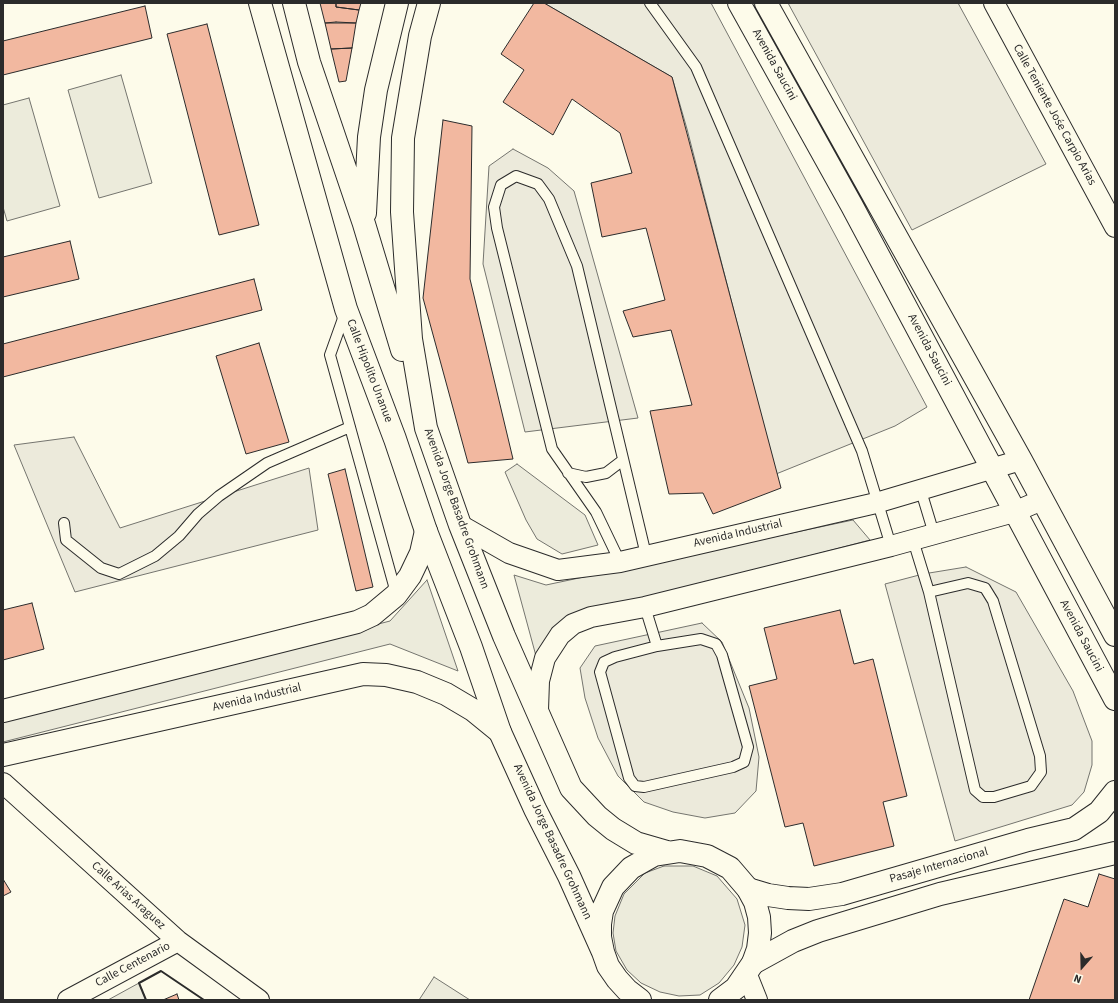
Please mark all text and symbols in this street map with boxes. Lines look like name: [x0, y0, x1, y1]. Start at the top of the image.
street label: Avenida Saucini: [748, 27, 800, 103]
street label: Calle Teniente Jośe Carpio Arias: [1009, 42, 1099, 188]
street label: Avenida Saucini: [904, 312, 954, 388]
street label: Calle Hipolito Unanue: [343, 317, 395, 425]
street label: Avenida Jorge Basadre Grohmann: [420, 427, 492, 591]
street label: Avenida Industrial: [692, 517, 784, 551]
street label: Avenida Saucini: [1056, 598, 1106, 674]
street label: Avenida Industrial: [211, 681, 303, 715]
street label: Avenida Jorge Basadre Grohmann: [510, 762, 594, 922]
street label: Pasaje Internacional: [888, 845, 990, 887]
street label: Calle Arias Araguez: [88, 859, 168, 933]
street label: Calle Centenario: [93, 939, 173, 991]
north arrow: [1062, 947, 1102, 987]
text: N: [1072, 970, 1084, 987]

